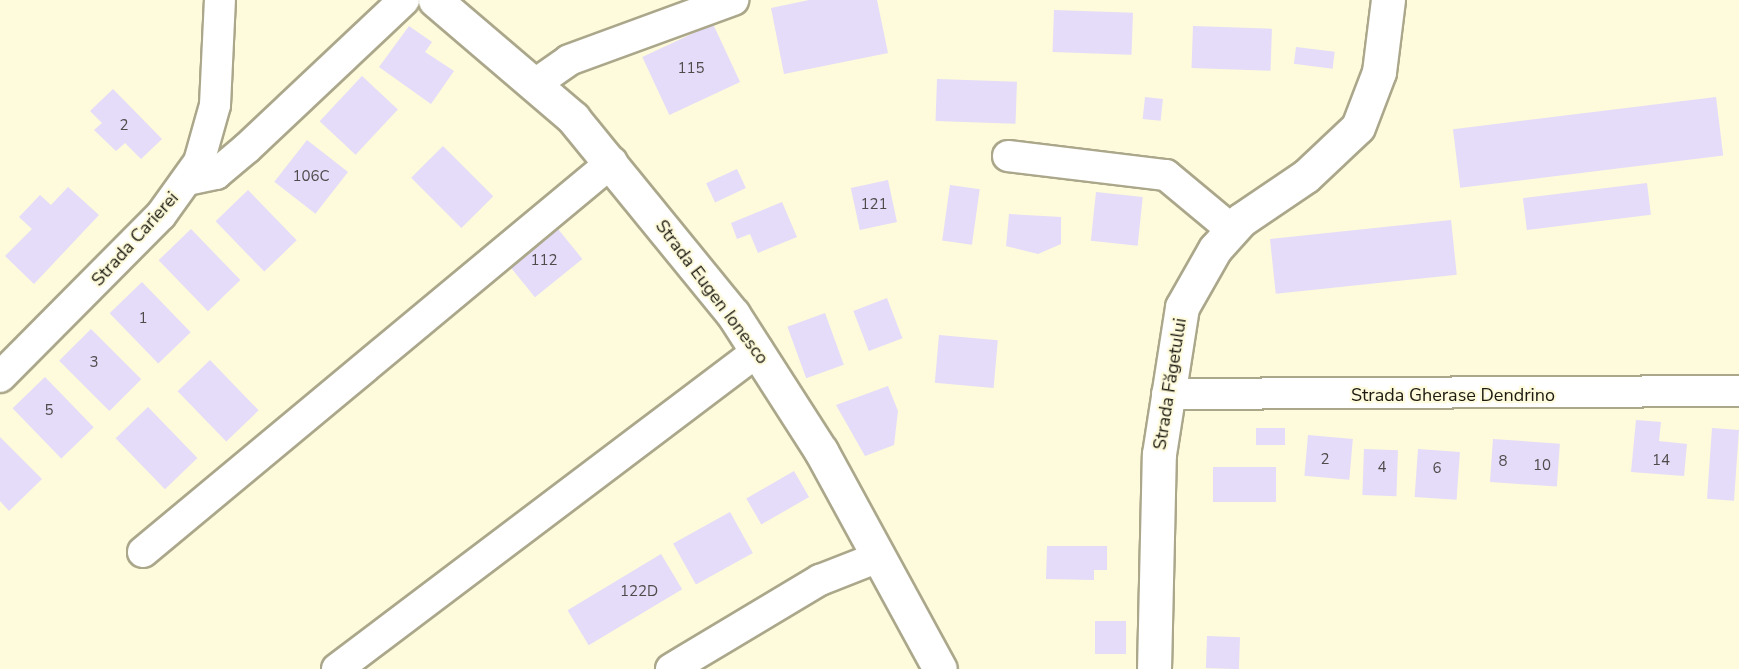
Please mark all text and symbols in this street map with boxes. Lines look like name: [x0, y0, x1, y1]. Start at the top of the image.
house number: 115: [678, 60, 704, 78]
house number: 2: [120, 117, 128, 135]
house number: 106C: [292, 168, 330, 186]
street label: Strada Carierei: [87, 187, 183, 291]
house number: 121: [861, 196, 887, 214]
street label: Strada Eugen Ionesco: [651, 216, 773, 368]
house number: 112: [531, 252, 557, 270]
house number: 1: [139, 310, 147, 328]
street label: Strada Făgetului: [1149, 317, 1191, 451]
house number: 3: [90, 354, 98, 372]
street label: Strada Gherase Dendrino: [1351, 384, 1555, 406]
house number: 5: [45, 402, 53, 420]
house number: 2: [1321, 451, 1329, 469]
house number: 14: [1652, 452, 1670, 470]
house number: 8: [1499, 453, 1507, 471]
house number: 10: [1533, 457, 1551, 475]
house number: 4: [1378, 459, 1386, 477]
house number: 6: [1433, 460, 1441, 478]
house number: 122D: [620, 583, 658, 601]

